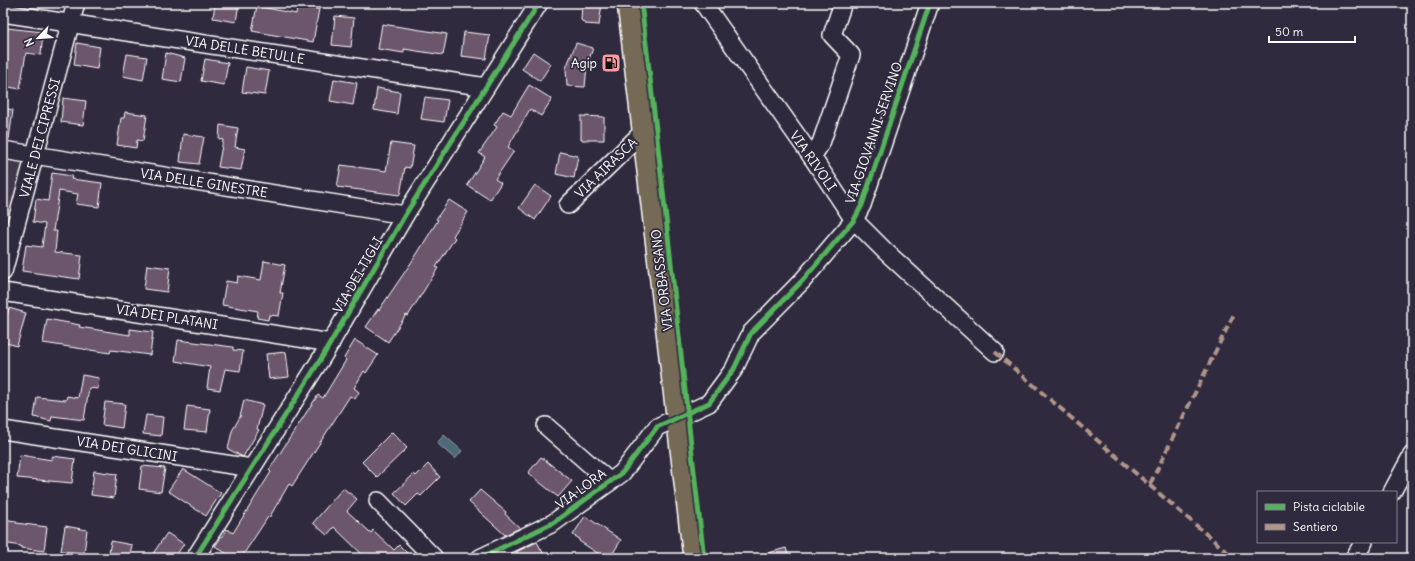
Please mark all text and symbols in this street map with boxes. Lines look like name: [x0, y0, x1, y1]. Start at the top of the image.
north arrow: [18, 18, 58, 58]
scale bar: [1269, 18, 1355, 44]
text: 50 m: [1275, 24, 1304, 39]
street label: VIA DELLE BETULLE: [184, 32, 306, 68]
text: N: [21, 36, 37, 49]
fuel station icon: Agip: [600, 52, 622, 74]
place label: Agip: [571, 55, 597, 72]
street label: VIA GIOVANNI SERVINO: [842, 60, 906, 206]
street label: VIALE DEI CIPRESSI: [16, 76, 64, 200]
street label: VIA RIVOLI: [786, 127, 840, 195]
street label: VIA AIRASCA: [571, 134, 641, 202]
street label: VIA DELLE GINESTRE: [139, 165, 269, 202]
street label: VIA ORBASSANO: [647, 228, 677, 332]
street label: VIA DEI TIGLI: [329, 234, 387, 316]
street label: VIA DEI PLATANI: [115, 301, 219, 333]
street label: VIA DEI GLICINI: [75, 433, 179, 465]
street label: VIA LORA: [552, 465, 610, 513]
legend: [1257, 491, 1397, 543]
text: Pista ciclabile: [1293, 499, 1365, 514]
text: Sentiero: [1293, 519, 1338, 534]

